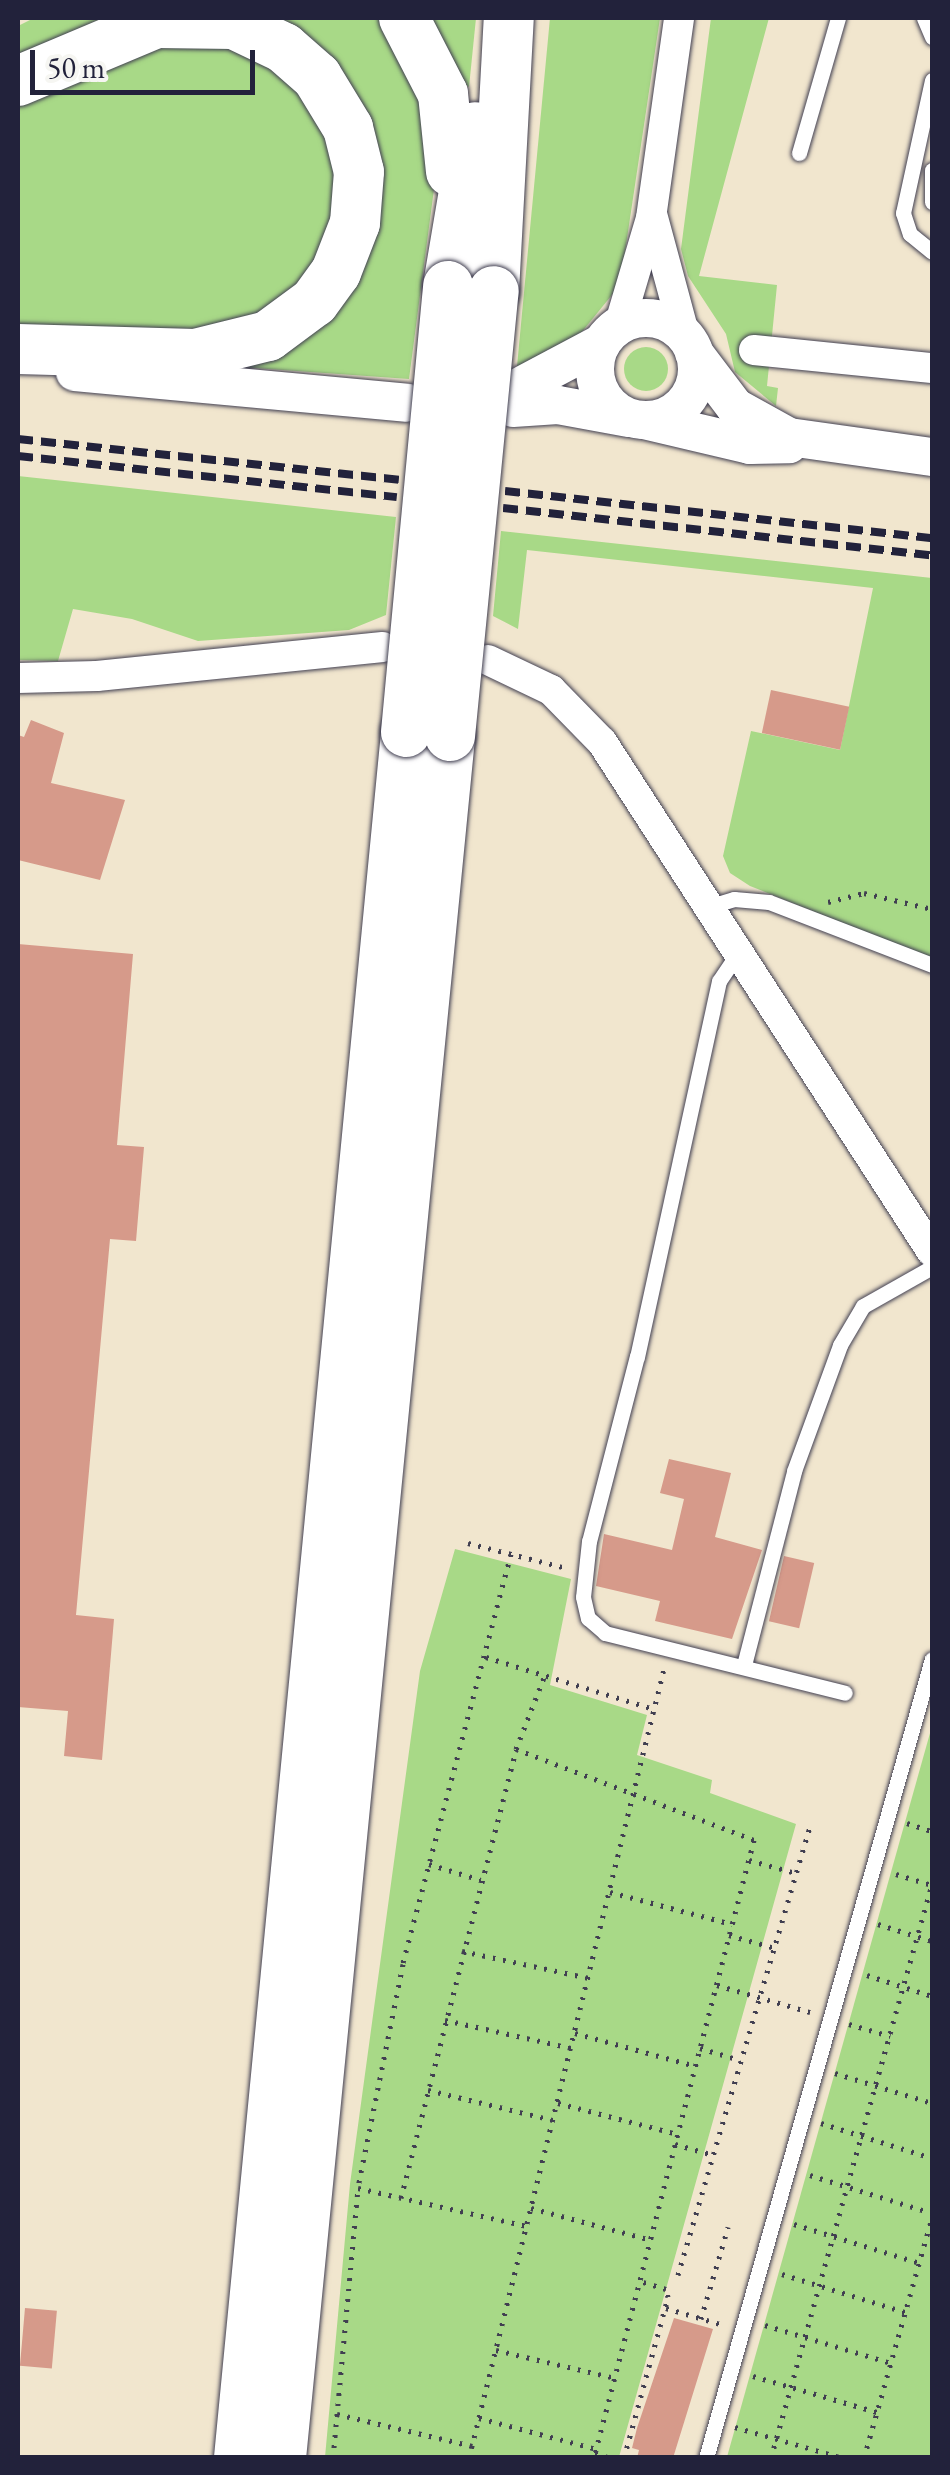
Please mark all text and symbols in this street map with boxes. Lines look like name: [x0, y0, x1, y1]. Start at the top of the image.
scale bar: [35, 30, 260, 92]
text: 50 m: [47, 48, 105, 87]

